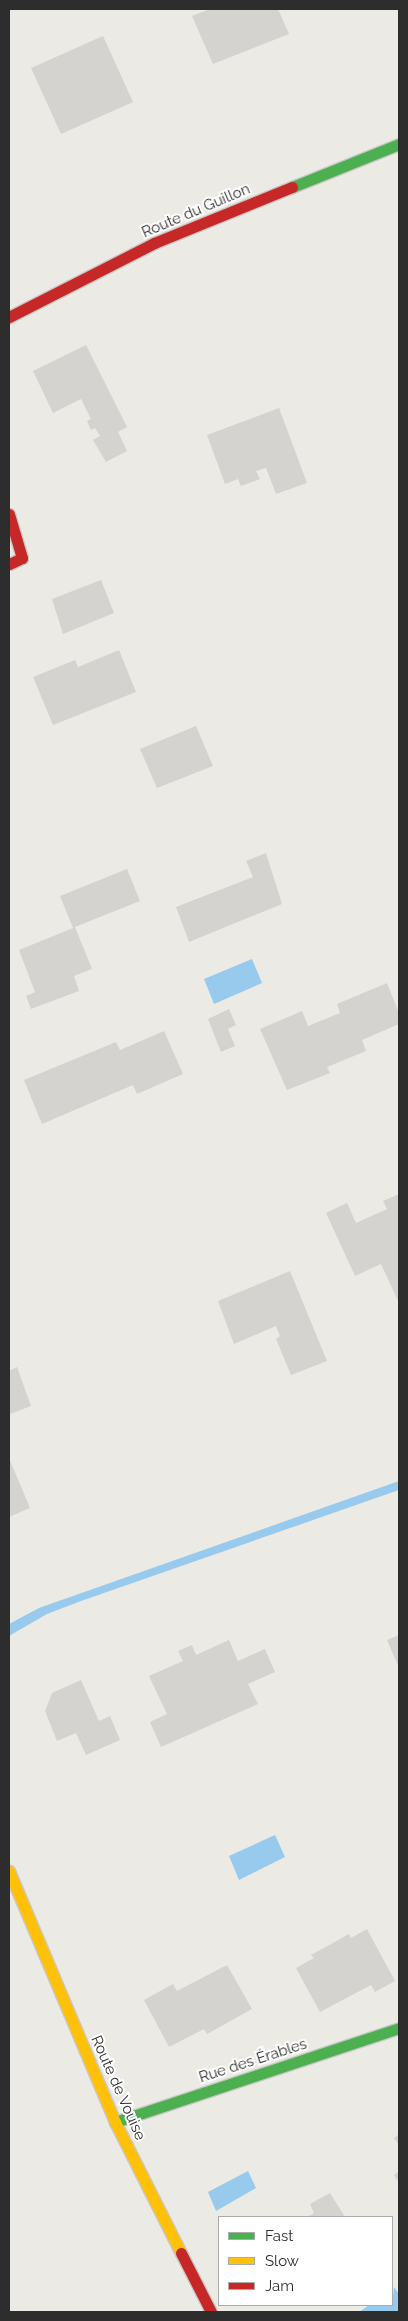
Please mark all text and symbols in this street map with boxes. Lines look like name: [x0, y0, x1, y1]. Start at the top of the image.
street label: Route du Guillon: [139, 180, 253, 242]
street label: Route de Vouise: [87, 2033, 149, 2143]
street label: Rue des Érables: [197, 2035, 309, 2087]
legend: [218, 2216, 393, 2306]
text: Fast: [265, 2227, 293, 2245]
text: Slow: [265, 2252, 299, 2270]
text: Jam: [265, 2277, 294, 2295]

